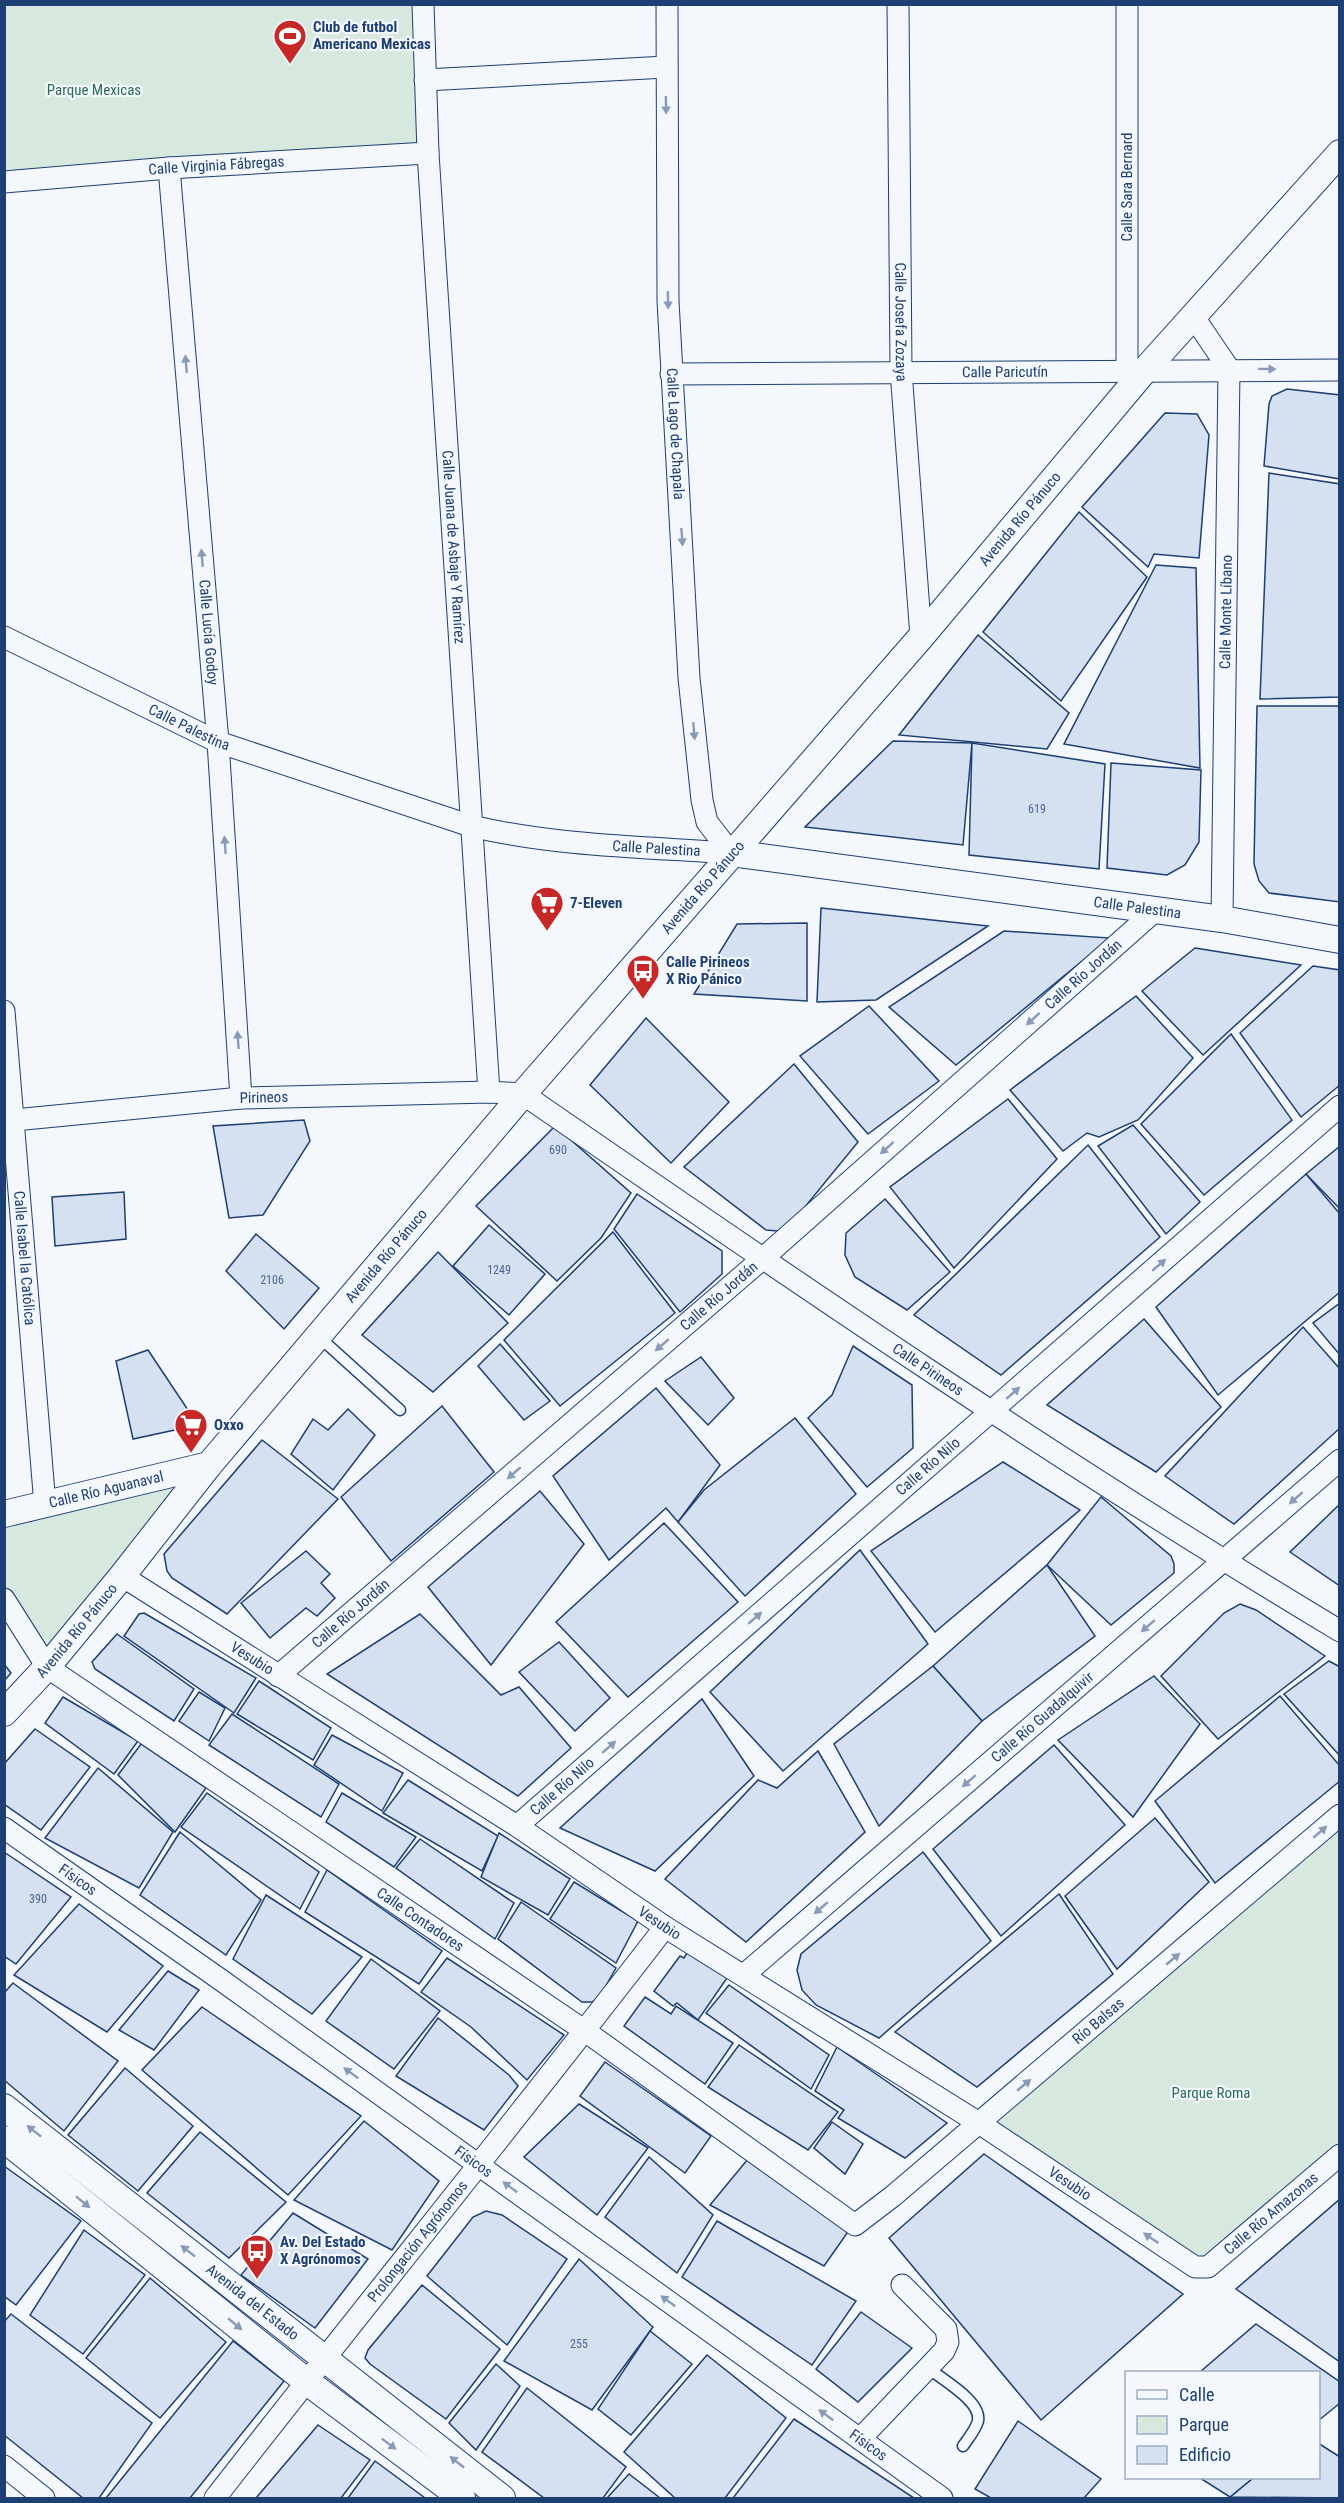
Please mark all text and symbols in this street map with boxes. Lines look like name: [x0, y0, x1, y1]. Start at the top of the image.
sports icon: Club de futbol Americano Mexicas: [272, 18, 308, 65]
place label: Club de futbol Americano Mexicas: [313, 18, 431, 53]
park label: Parque Mexicas: [47, 81, 141, 99]
one-way arrow: [662, 95, 671, 114]
street label: Calle Sara Bernard: [1118, 132, 1136, 242]
street label: Calle Virginia Fábregas: [148, 152, 285, 179]
street label: Calle Josefa Zozaya: [891, 262, 911, 382]
one-way arrow: [664, 290, 673, 309]
one-way arrow: [181, 354, 191, 373]
street label: Calle Paricutín: [962, 363, 1048, 381]
one-way arrow: [1257, 365, 1276, 374]
street label: Calle Lago de Chapala: [663, 367, 688, 500]
street label: Calle Juana de Asbaje Y Ramírez: [438, 450, 469, 644]
street label: Avenida Río Pánuco: [975, 468, 1065, 570]
one-way arrow: [677, 527, 686, 546]
one-way arrow: [197, 548, 207, 567]
street label: Calle Monte Líbano: [1216, 555, 1236, 669]
street label: Calle Lucía Godoy: [195, 579, 222, 686]
street label: Calle Palestina: [145, 700, 232, 754]
one-way arrow: [689, 722, 698, 741]
house number: 619: [1028, 802, 1046, 816]
one-way arrow: [220, 836, 229, 855]
street label: Calle Palestina: [612, 837, 701, 860]
street label: Avenida Río Pánuco: [658, 837, 748, 938]
supermarket icon: 7-Eleven: [529, 885, 565, 932]
street label: Calle Palestina: [1092, 893, 1182, 922]
place label: 7-Eleven: [570, 894, 622, 912]
street label: Calle Río Jordán: [1041, 936, 1125, 1013]
bus stop icon: Calle Pirineos X Rio Pánico: [625, 953, 661, 1000]
place label: Calle Pirineos X Rio Pánico: [666, 953, 750, 988]
one-way arrow: [1025, 1012, 1041, 1025]
one-way arrow: [233, 1030, 242, 1049]
street label: Pirineos: [239, 1088, 288, 1107]
one-way arrow: [880, 1141, 895, 1155]
house number: 690: [549, 1143, 567, 1157]
street label: Calle Isabel la Católica: [10, 1190, 39, 1326]
street label: Avenida Río Pánuco: [341, 1205, 431, 1306]
street label: Calle Río Jordán: [676, 1258, 761, 1334]
one-way arrow: [1152, 1258, 1167, 1271]
house number: 1249: [487, 1263, 511, 1277]
house number: 2106: [260, 1273, 284, 1287]
one-way arrow: [654, 1339, 670, 1352]
street label: Calle Pirineos: [889, 1339, 967, 1400]
one-way arrow: [1005, 1387, 1020, 1400]
supermarket icon: Oxxo: [173, 1407, 209, 1454]
place label: Oxxo: [214, 1416, 244, 1434]
street label: Calle Río Nilo: [892, 1434, 964, 1499]
one-way arrow: [507, 1466, 522, 1479]
street label: Calle Río Aguanaval: [47, 1467, 165, 1512]
one-way arrow: [1288, 1491, 1303, 1505]
street label: Calle Río Jordán: [308, 1575, 393, 1652]
street label: Avenida Río Pánuco: [32, 1580, 121, 1682]
one-way arrow: [748, 1611, 763, 1625]
one-way arrow: [1141, 1619, 1156, 1632]
street label: Vesubio: [227, 1638, 277, 1679]
street label: Calle Río Guadalquivir: [987, 1668, 1098, 1766]
one-way arrow: [601, 1740, 616, 1753]
street label: Calle Río Nilo: [526, 1754, 598, 1819]
one-way arrow: [962, 1774, 977, 1787]
one-way arrow: [1312, 1826, 1327, 1839]
street label: Físicos: [55, 1860, 100, 1899]
street label: Calle Contadores: [373, 1884, 467, 1955]
house number: 390: [29, 1892, 47, 1906]
one-way arrow: [814, 1901, 829, 1914]
street label: Vesubio: [635, 1902, 684, 1944]
one-way arrow: [1165, 1953, 1180, 1966]
street label: Río Balsas: [1069, 1994, 1128, 2048]
one-way arrow: [344, 2068, 359, 2080]
one-way arrow: [1016, 2079, 1031, 2092]
park label: Parque Roma: [1171, 2084, 1251, 2102]
one-way arrow: [27, 2125, 42, 2138]
street label: Físicos: [451, 2142, 496, 2181]
street label: Vesubio: [1045, 2163, 1095, 2204]
street label: Calle Río Amazonas: [1220, 2168, 1322, 2259]
street label: Prolongación Agrónomos: [364, 2177, 472, 2306]
one-way arrow: [502, 2181, 518, 2193]
one-way arrow: [75, 2196, 91, 2209]
one-way arrow: [1143, 2232, 1159, 2244]
bus stop icon: Av. Del Estado X Agrónomos: [239, 2233, 275, 2280]
place label: Av. Del Estado X Agrónomos: [280, 2233, 366, 2268]
one-way arrow: [180, 2245, 196, 2257]
street label: Avenida del Estado: [203, 2260, 302, 2344]
one-way arrow: [660, 2296, 676, 2307]
one-way arrow: [227, 2318, 243, 2331]
house number: 255: [570, 2337, 588, 2351]
legend: [1125, 2371, 1320, 2479]
text: Calle: [1179, 2384, 1215, 2405]
one-way arrow: [819, 2409, 835, 2421]
text: Parque: [1179, 2414, 1229, 2435]
street label: Físicos: [846, 2425, 891, 2465]
one-way arrow: [380, 2438, 396, 2450]
text: Edificio: [1179, 2444, 1231, 2465]
one-way arrow: [449, 2457, 464, 2469]

